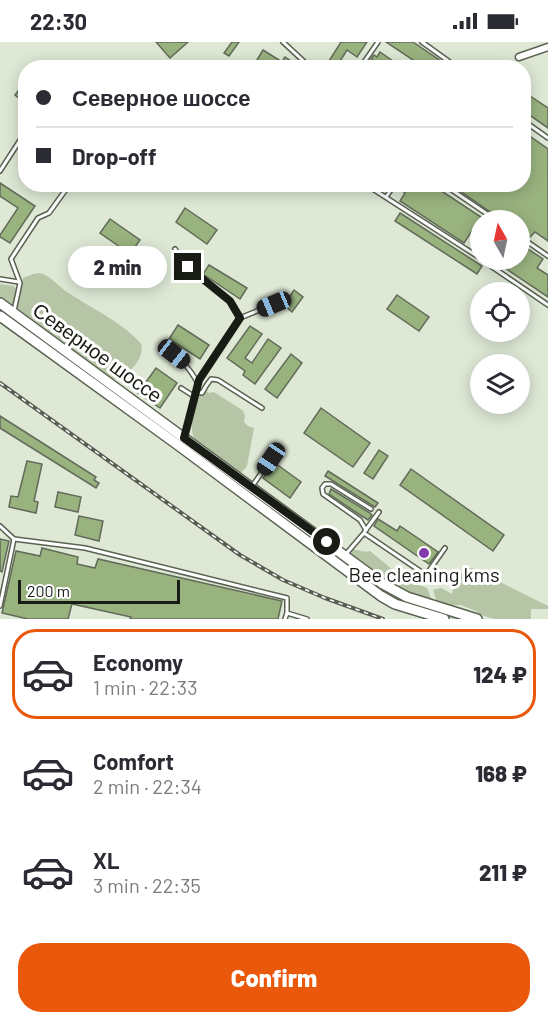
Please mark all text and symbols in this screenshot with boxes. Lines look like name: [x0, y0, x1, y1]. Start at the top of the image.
text: 22:30: [30, 8, 87, 34]
text: Северное шоссе: [72, 84, 251, 110]
text: Drop-off: [72, 143, 156, 169]
north arrow: [470, 210, 530, 270]
map controls: [470, 210, 530, 414]
callout: 2 min: [68, 246, 167, 288]
route end: [174, 253, 201, 280]
text: 2 min: [93, 255, 142, 279]
button: locate: [470, 282, 530, 342]
car: [254, 289, 294, 319]
street label: Северное шоссе: [29, 297, 167, 407]
car: [154, 336, 194, 372]
button: layers: [470, 354, 530, 414]
car: [253, 439, 289, 479]
route start: [313, 528, 340, 555]
marker: Bee cleaning kms: [417, 546, 431, 560]
place label: Bee cleaning kms: [348, 562, 500, 586]
scale bar: [18, 577, 180, 604]
text: 200 m: [27, 581, 70, 600]
icon: car: [21, 647, 75, 701]
text: Economy: [93, 649, 183, 675]
text: 124 ₽: [473, 661, 527, 687]
text: 1 min · 22:33: [93, 675, 197, 699]
icon: car: [21, 746, 75, 800]
text: Comfort: [93, 748, 174, 774]
text: 168 ₽: [475, 760, 527, 786]
text: 2 min · 22:34: [93, 774, 202, 798]
icon: car: [21, 845, 75, 899]
text: XL: [93, 847, 119, 873]
text: 211 ₽: [479, 859, 527, 885]
text: 3 min · 22:35: [93, 873, 201, 897]
button: Confirm: [18, 943, 530, 1012]

